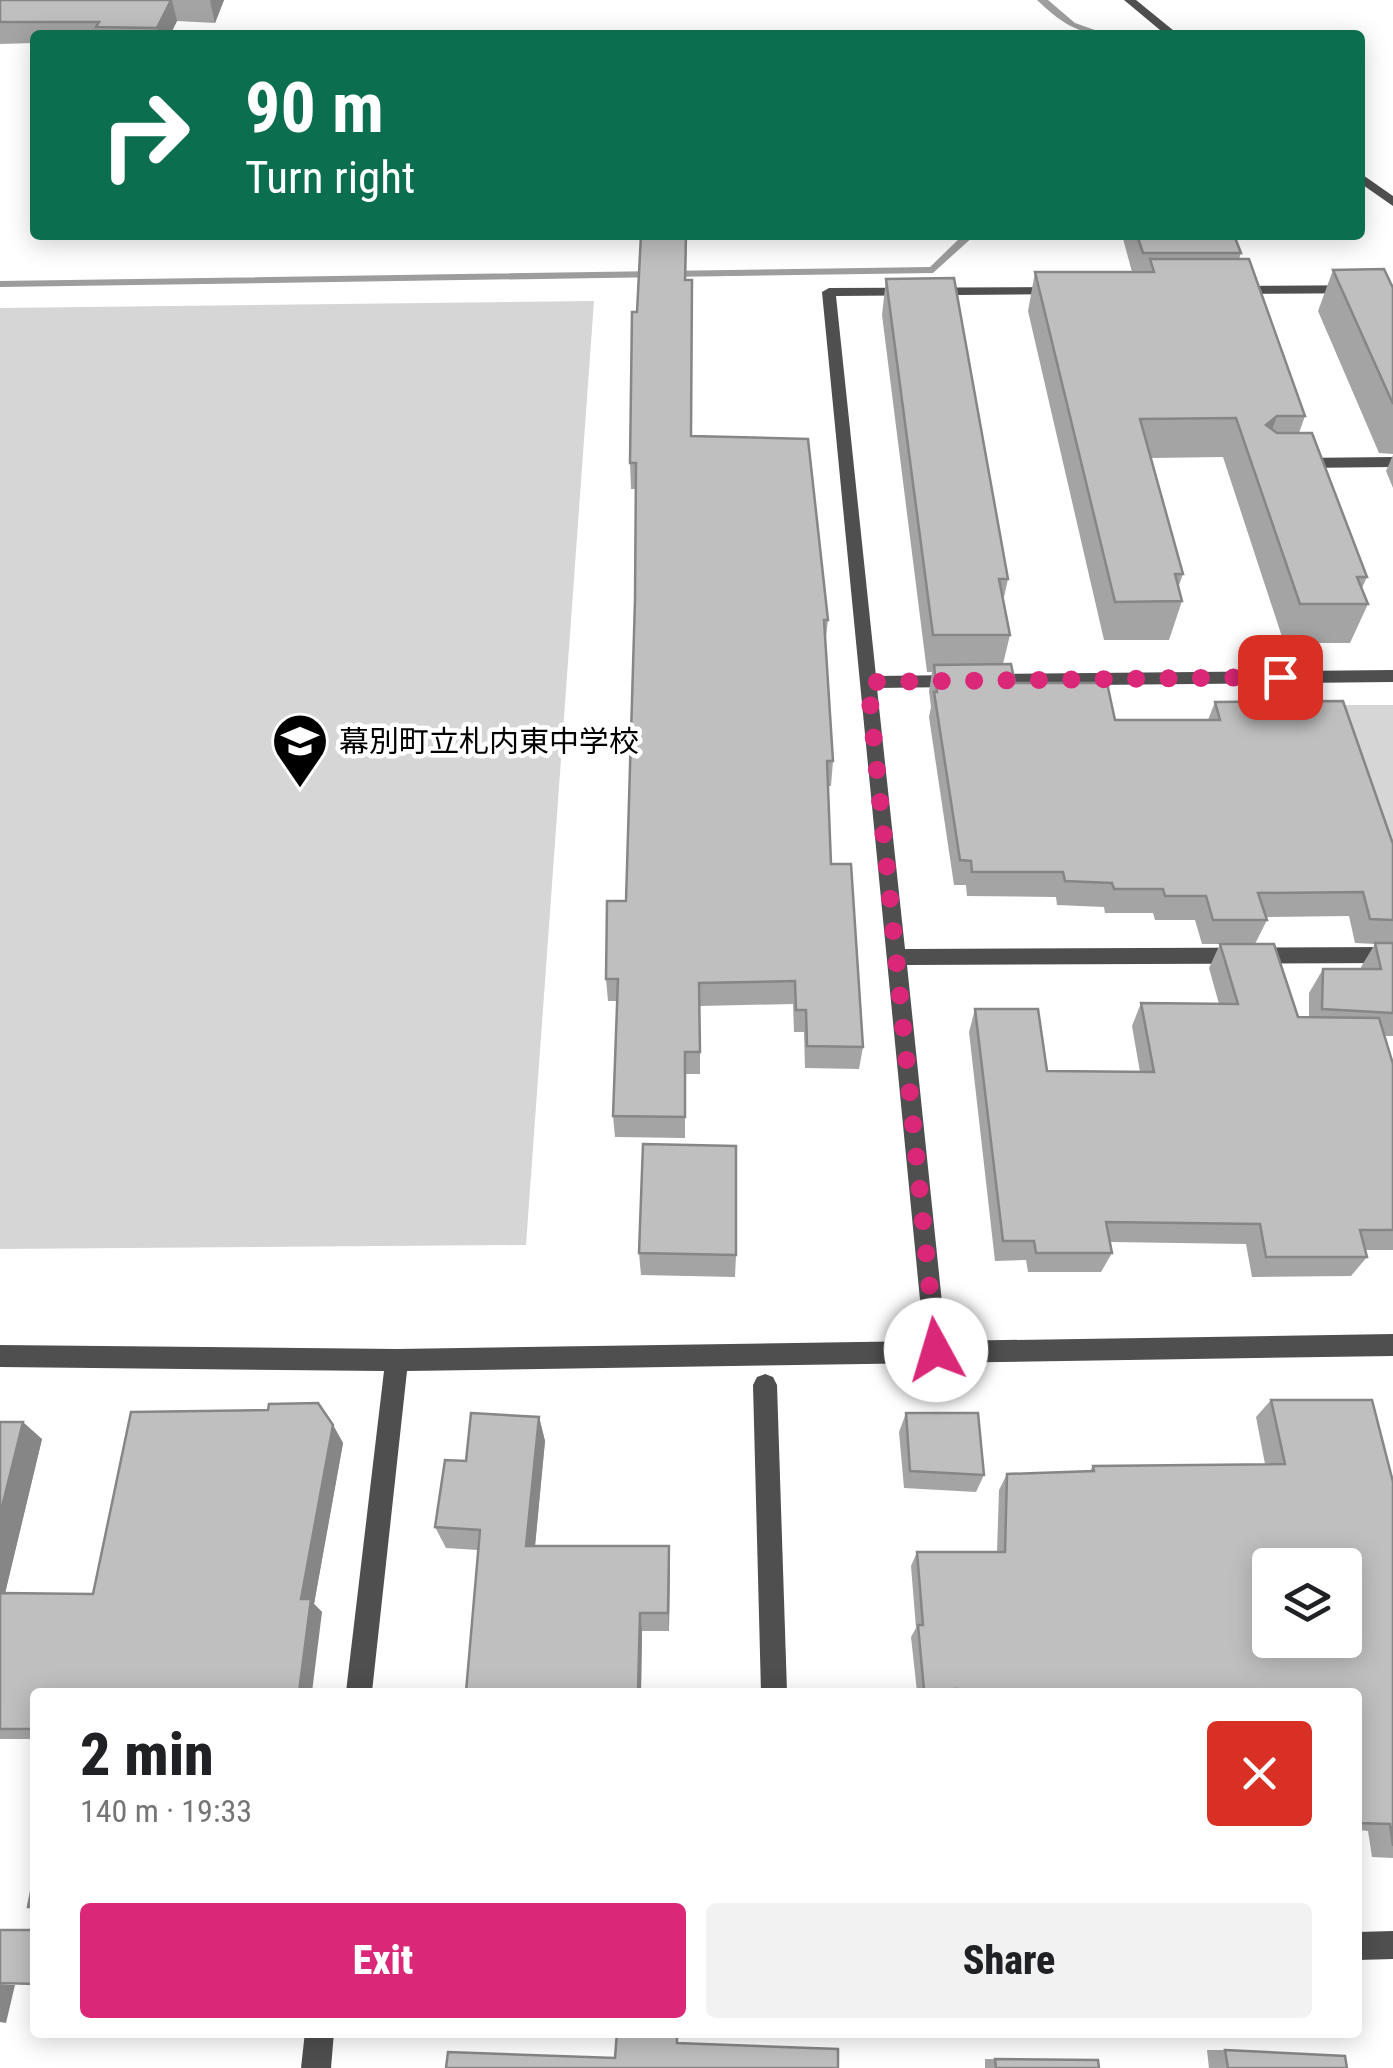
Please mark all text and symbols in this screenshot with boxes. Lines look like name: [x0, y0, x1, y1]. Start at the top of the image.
text: 90 m: [245, 67, 384, 149]
icon: right: [80, 70, 210, 200]
text: Turn right: [245, 151, 415, 204]
pin: [1238, 635, 1323, 720]
icon: arrive: [1253, 650, 1308, 705]
school or university icon: 幕別町立札内東中学校: [270, 711, 330, 790]
place label: 幕別町立札内東中学校: [339, 724, 639, 759]
position arrow: [884, 1298, 988, 1402]
map controls: [1252, 1548, 1362, 1658]
button: layers: [1252, 1548, 1362, 1658]
text: 2 min: [80, 1719, 214, 1790]
button: close: [1207, 1721, 1312, 1826]
text: 140 m · 19:33: [80, 1792, 252, 1830]
button: Exit: [80, 1903, 686, 2018]
button: Share: [706, 1903, 1312, 2018]

